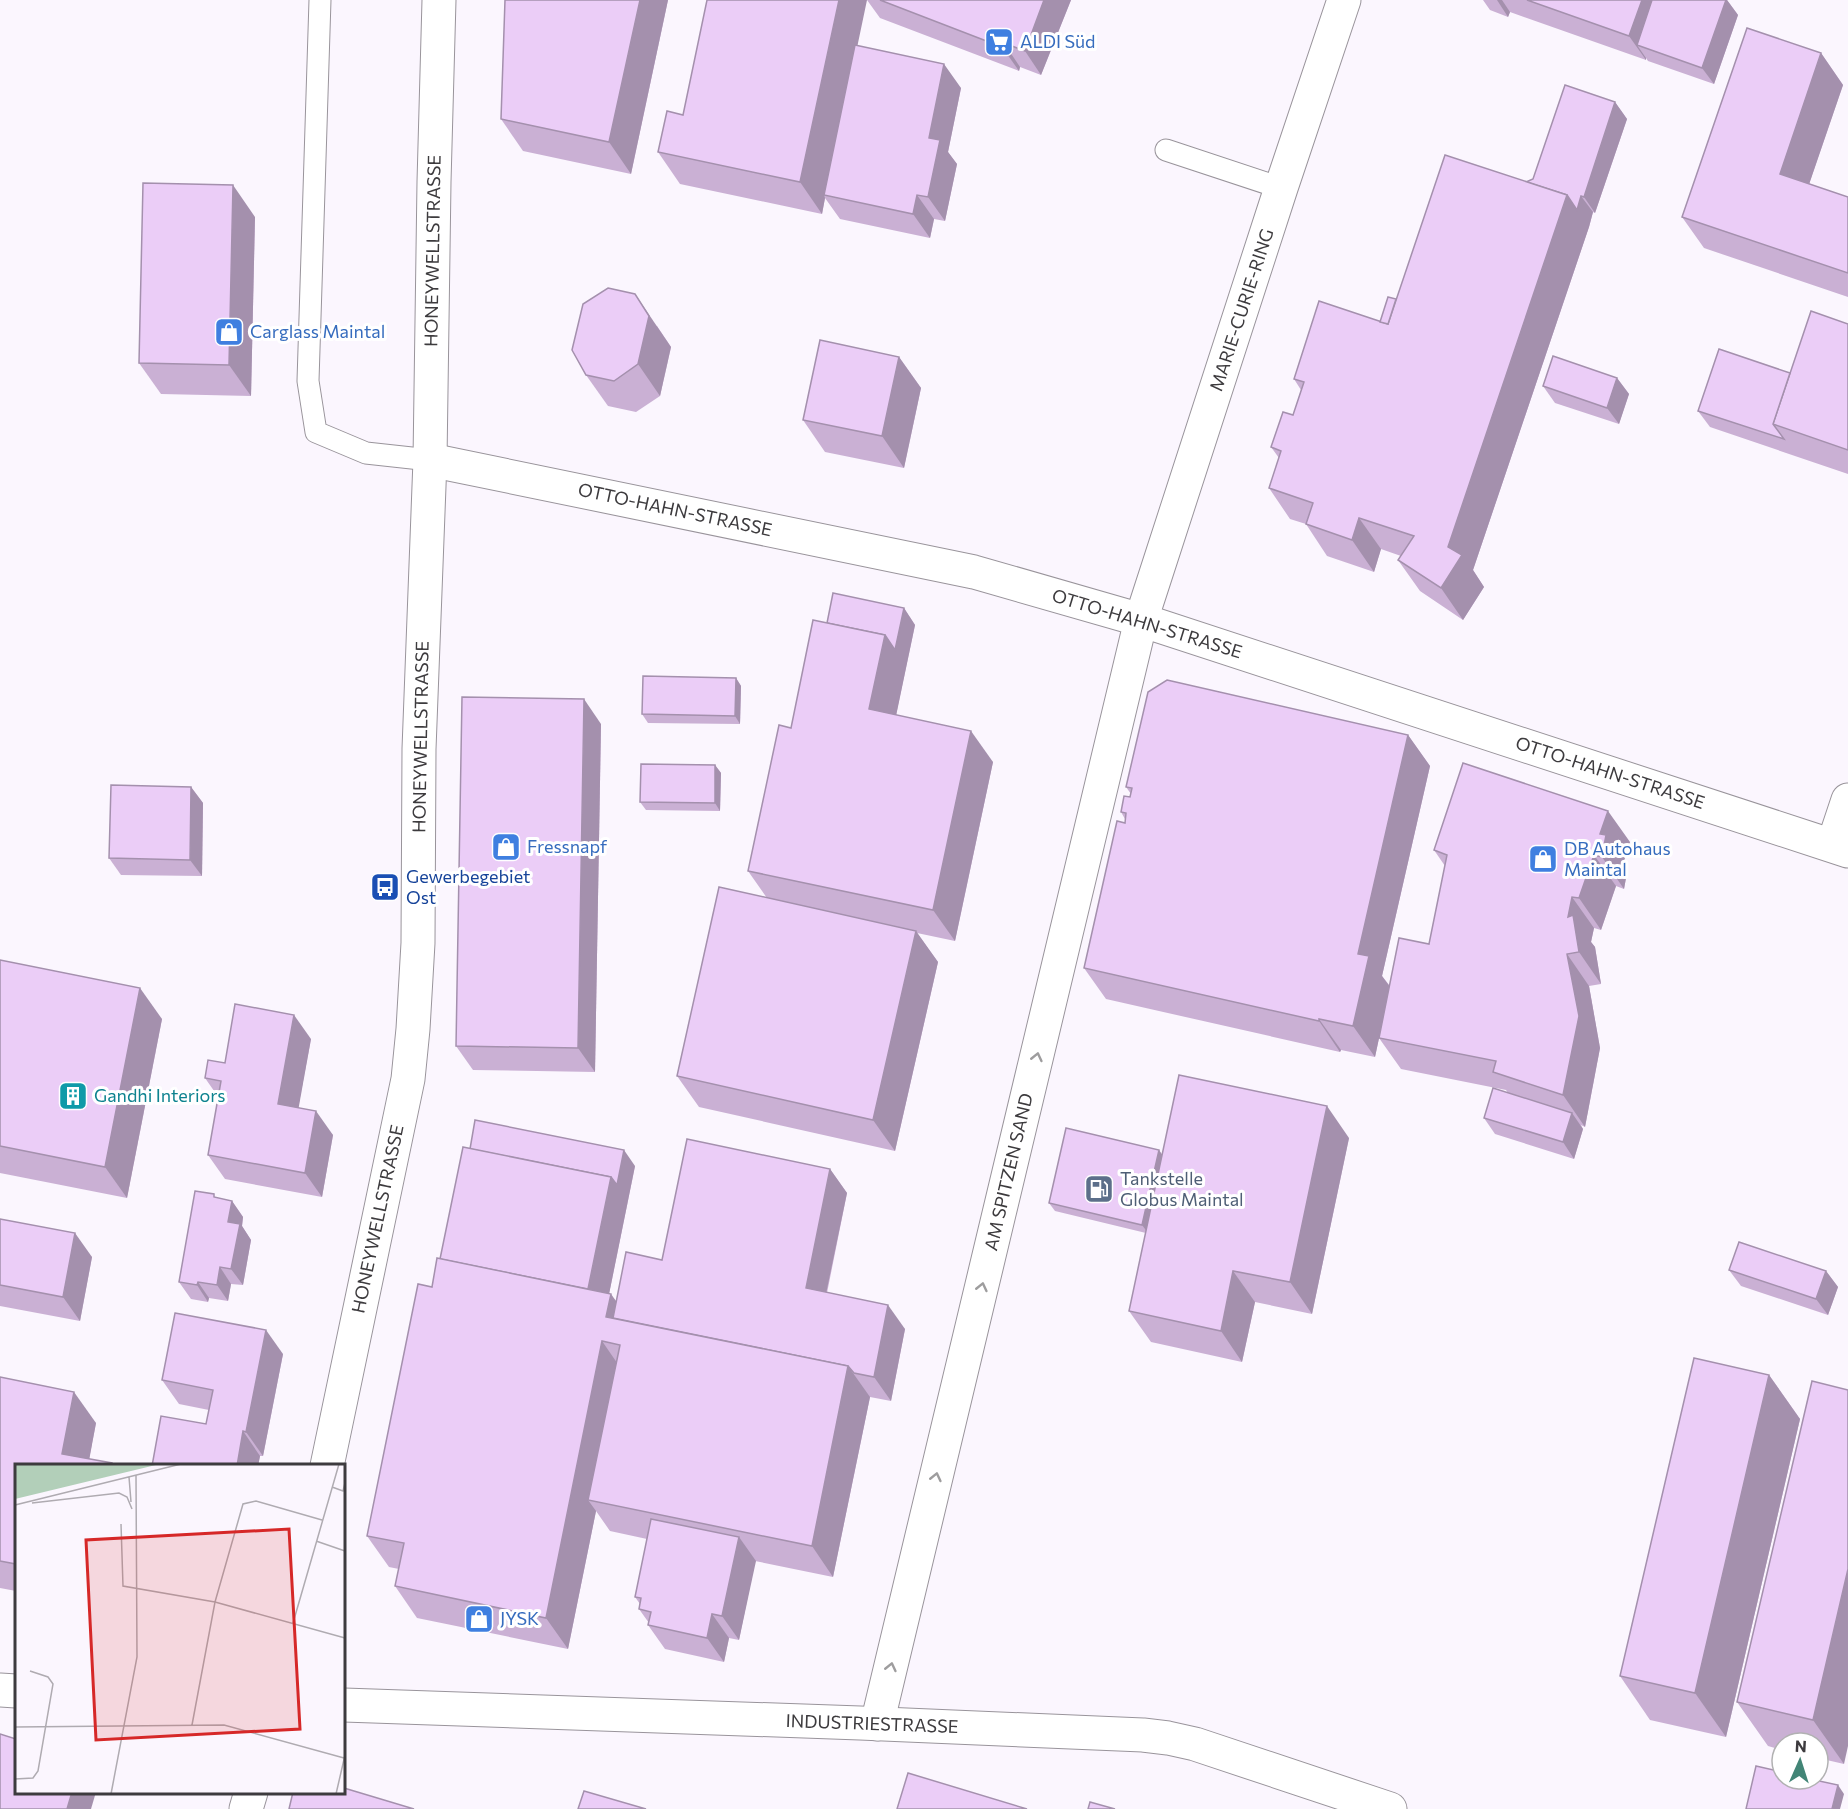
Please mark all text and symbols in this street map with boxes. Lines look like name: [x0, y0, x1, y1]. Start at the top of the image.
supermarket icon: ALDI Süd: [983, 26, 1015, 58]
place label: ALDI Süd: [1020, 30, 1095, 52]
street label: HONEYWELLSTRASSE: [419, 155, 445, 347]
street label: MARIE-CURIE-RING: [1204, 226, 1278, 394]
shop icon: Carglass Maintal: [213, 316, 245, 348]
place label: Carglass Maintal: [250, 320, 385, 342]
street label: OTTO-HAHN-STRASSE: [576, 478, 774, 540]
street label: OTTO-HAHN-STRASSE: [1050, 584, 1245, 662]
street label: HONEYWELLSTRASSE: [407, 641, 433, 833]
street label: OTTO-HAHN-STRASSE: [1513, 731, 1708, 813]
shop icon: Fressnapf: [490, 831, 522, 863]
place label: Fressnapf: [527, 835, 608, 857]
place label: DB Autohaus Maintal: [1564, 837, 1671, 880]
shop icon: DB Autohaus Maintal: [1527, 843, 1559, 875]
place label: Gewerbegebiet Ost: [406, 865, 530, 908]
bus stop icon: Gewerbegebiet Ost: [369, 871, 401, 903]
one-way arrow: [1029, 1052, 1042, 1062]
building icon: Gandhi Interiors: [57, 1080, 89, 1112]
place label: Gandhi Interiors: [94, 1084, 225, 1106]
street label: AM SPITZEN SAND: [979, 1091, 1037, 1253]
street label: HONEYWELLSTRASSE: [346, 1123, 408, 1315]
place label: Tankstelle Globus Maintal: [1120, 1167, 1244, 1210]
fuel station icon: Tankstelle Globus Maintal: [1083, 1173, 1115, 1205]
one-way arrow: [974, 1283, 987, 1293]
inset map: [15, 1464, 345, 1794]
one-way arrow: [929, 1472, 942, 1482]
shop icon: JYSK: [463, 1603, 495, 1635]
place label: JYSK: [500, 1607, 539, 1629]
one-way arrow: [883, 1662, 896, 1672]
street label: INDUSTRIESTRASSE: [785, 1709, 959, 1737]
north arrow: [1770, 1731, 1830, 1791]
text: N: [1794, 1736, 1807, 1755]

